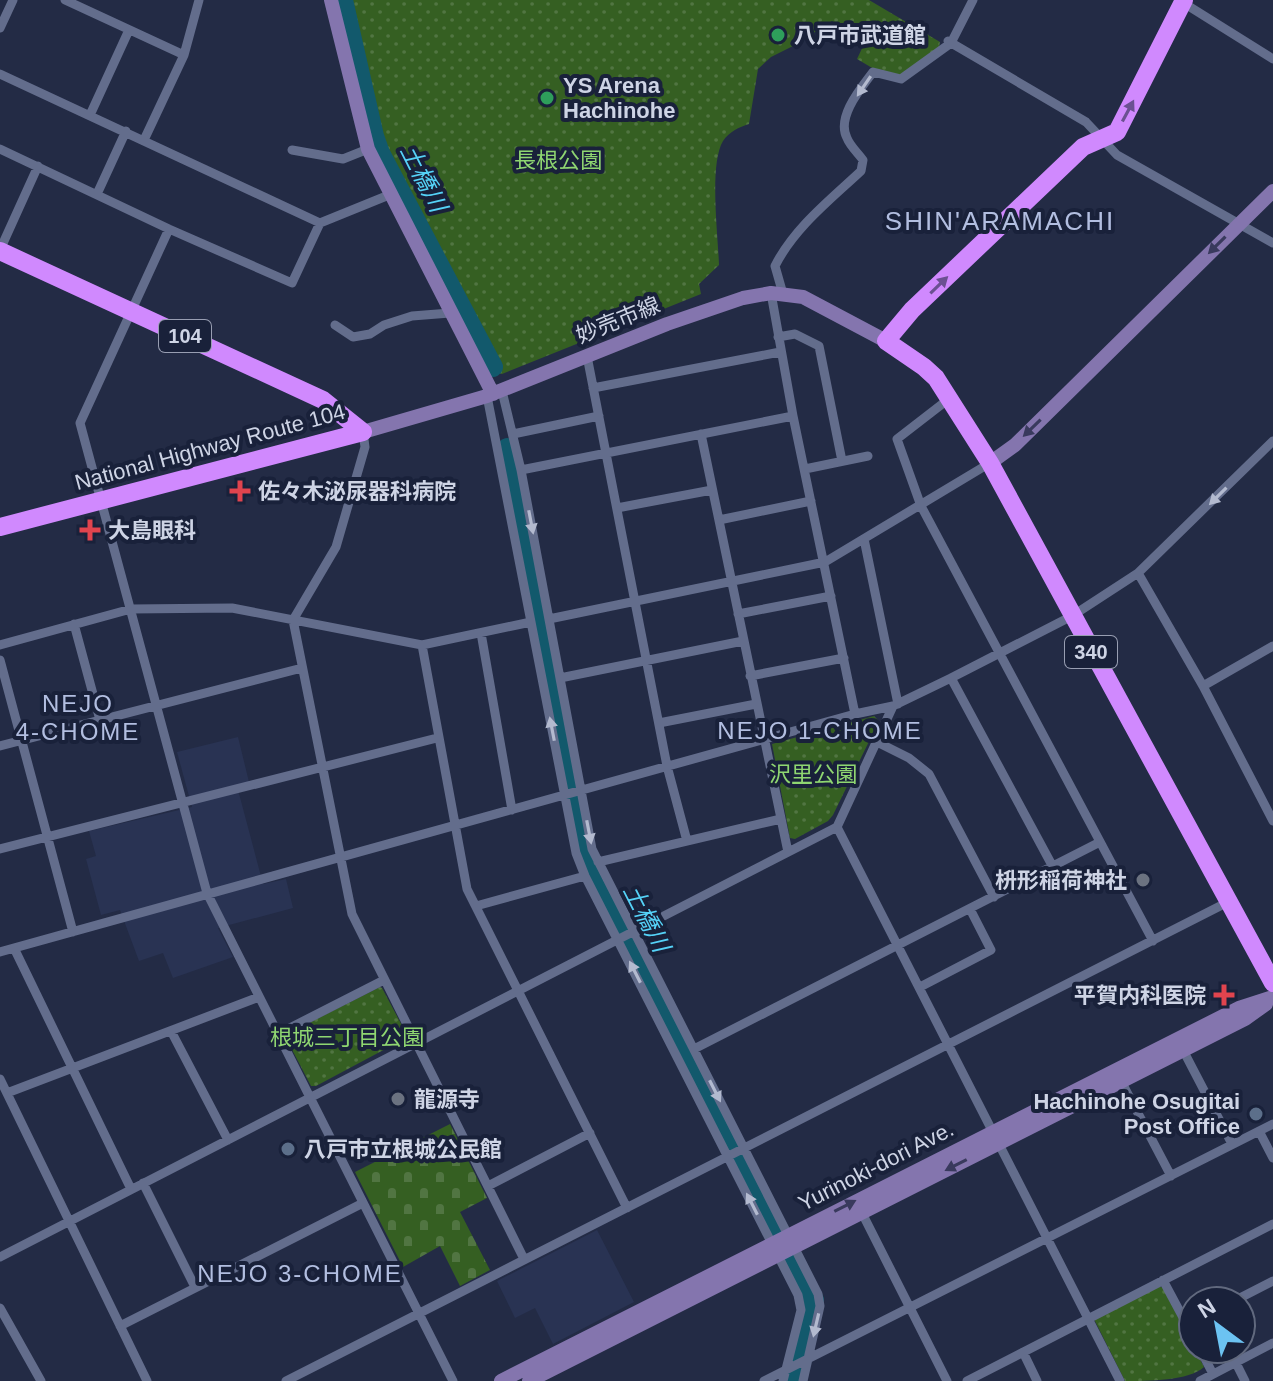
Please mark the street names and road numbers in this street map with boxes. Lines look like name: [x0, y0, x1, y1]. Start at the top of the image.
street label: 妙売市線: [573, 292, 663, 348]
road number: 104: [159, 320, 211, 352]
street label: National Highway Route 104: [72, 399, 348, 495]
road number: 340: [1065, 636, 1117, 668]
street label: Yurinoki-dori Ave.: [794, 1116, 958, 1216]

